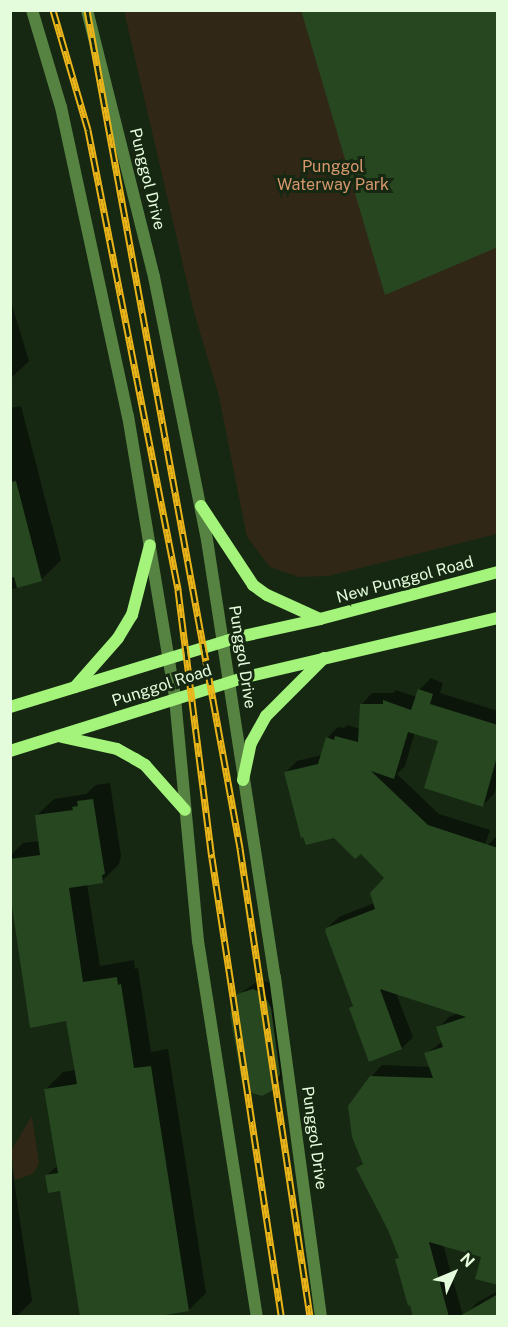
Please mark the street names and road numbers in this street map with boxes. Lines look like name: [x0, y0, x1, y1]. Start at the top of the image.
street label: Punggol Drive: [125, 126, 169, 232]
street label: New Punggol Road: [334, 552, 476, 608]
street label: Punggol Drive: [224, 604, 260, 710]
street label: Punggol Road: [110, 661, 214, 711]
street label: Punggol Drive: [297, 1085, 331, 1191]

